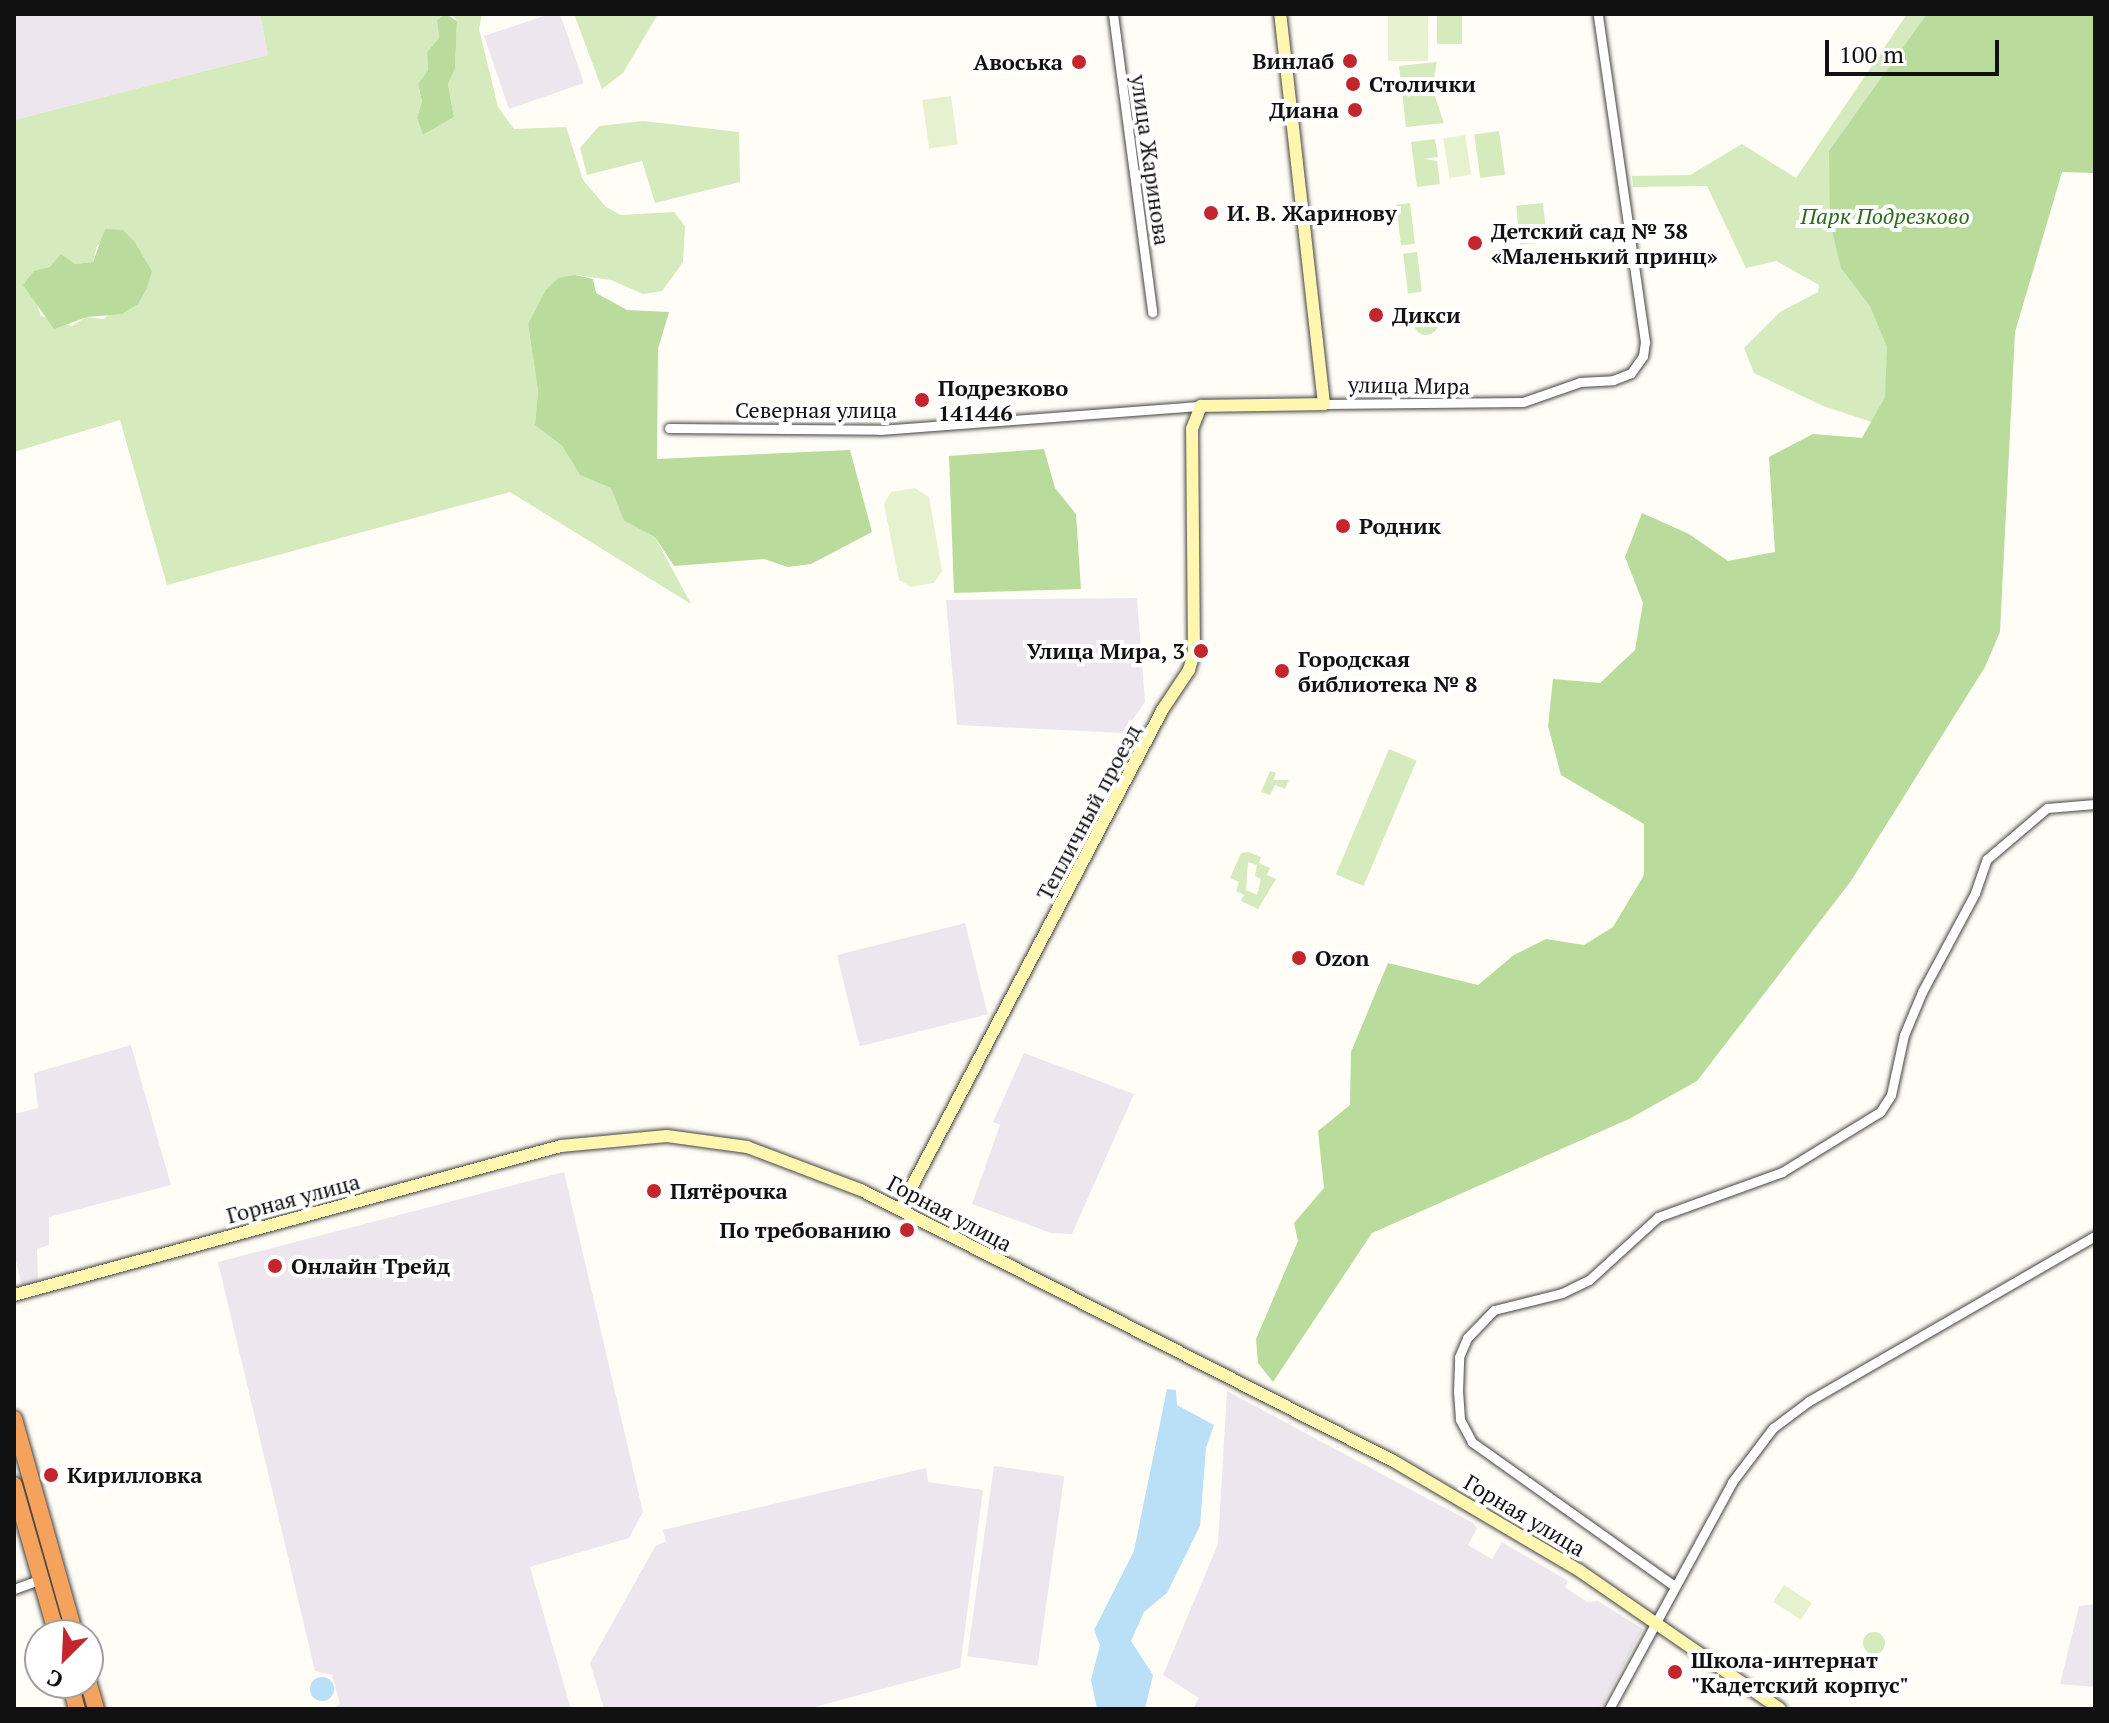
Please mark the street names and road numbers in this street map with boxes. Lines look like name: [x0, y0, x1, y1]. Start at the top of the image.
street label: улица Жаринова: [1126, 73, 1176, 247]
street label: улица Мира: [1348, 371, 1470, 399]
street label: Северная улица: [735, 397, 897, 423]
street label: Тепличный проезд: [1031, 720, 1145, 904]
street label: Горная улица: [223, 1168, 363, 1228]
street label: Горная улица: [883, 1169, 1017, 1257]
street label: Горная улица: [1460, 1468, 1590, 1562]

